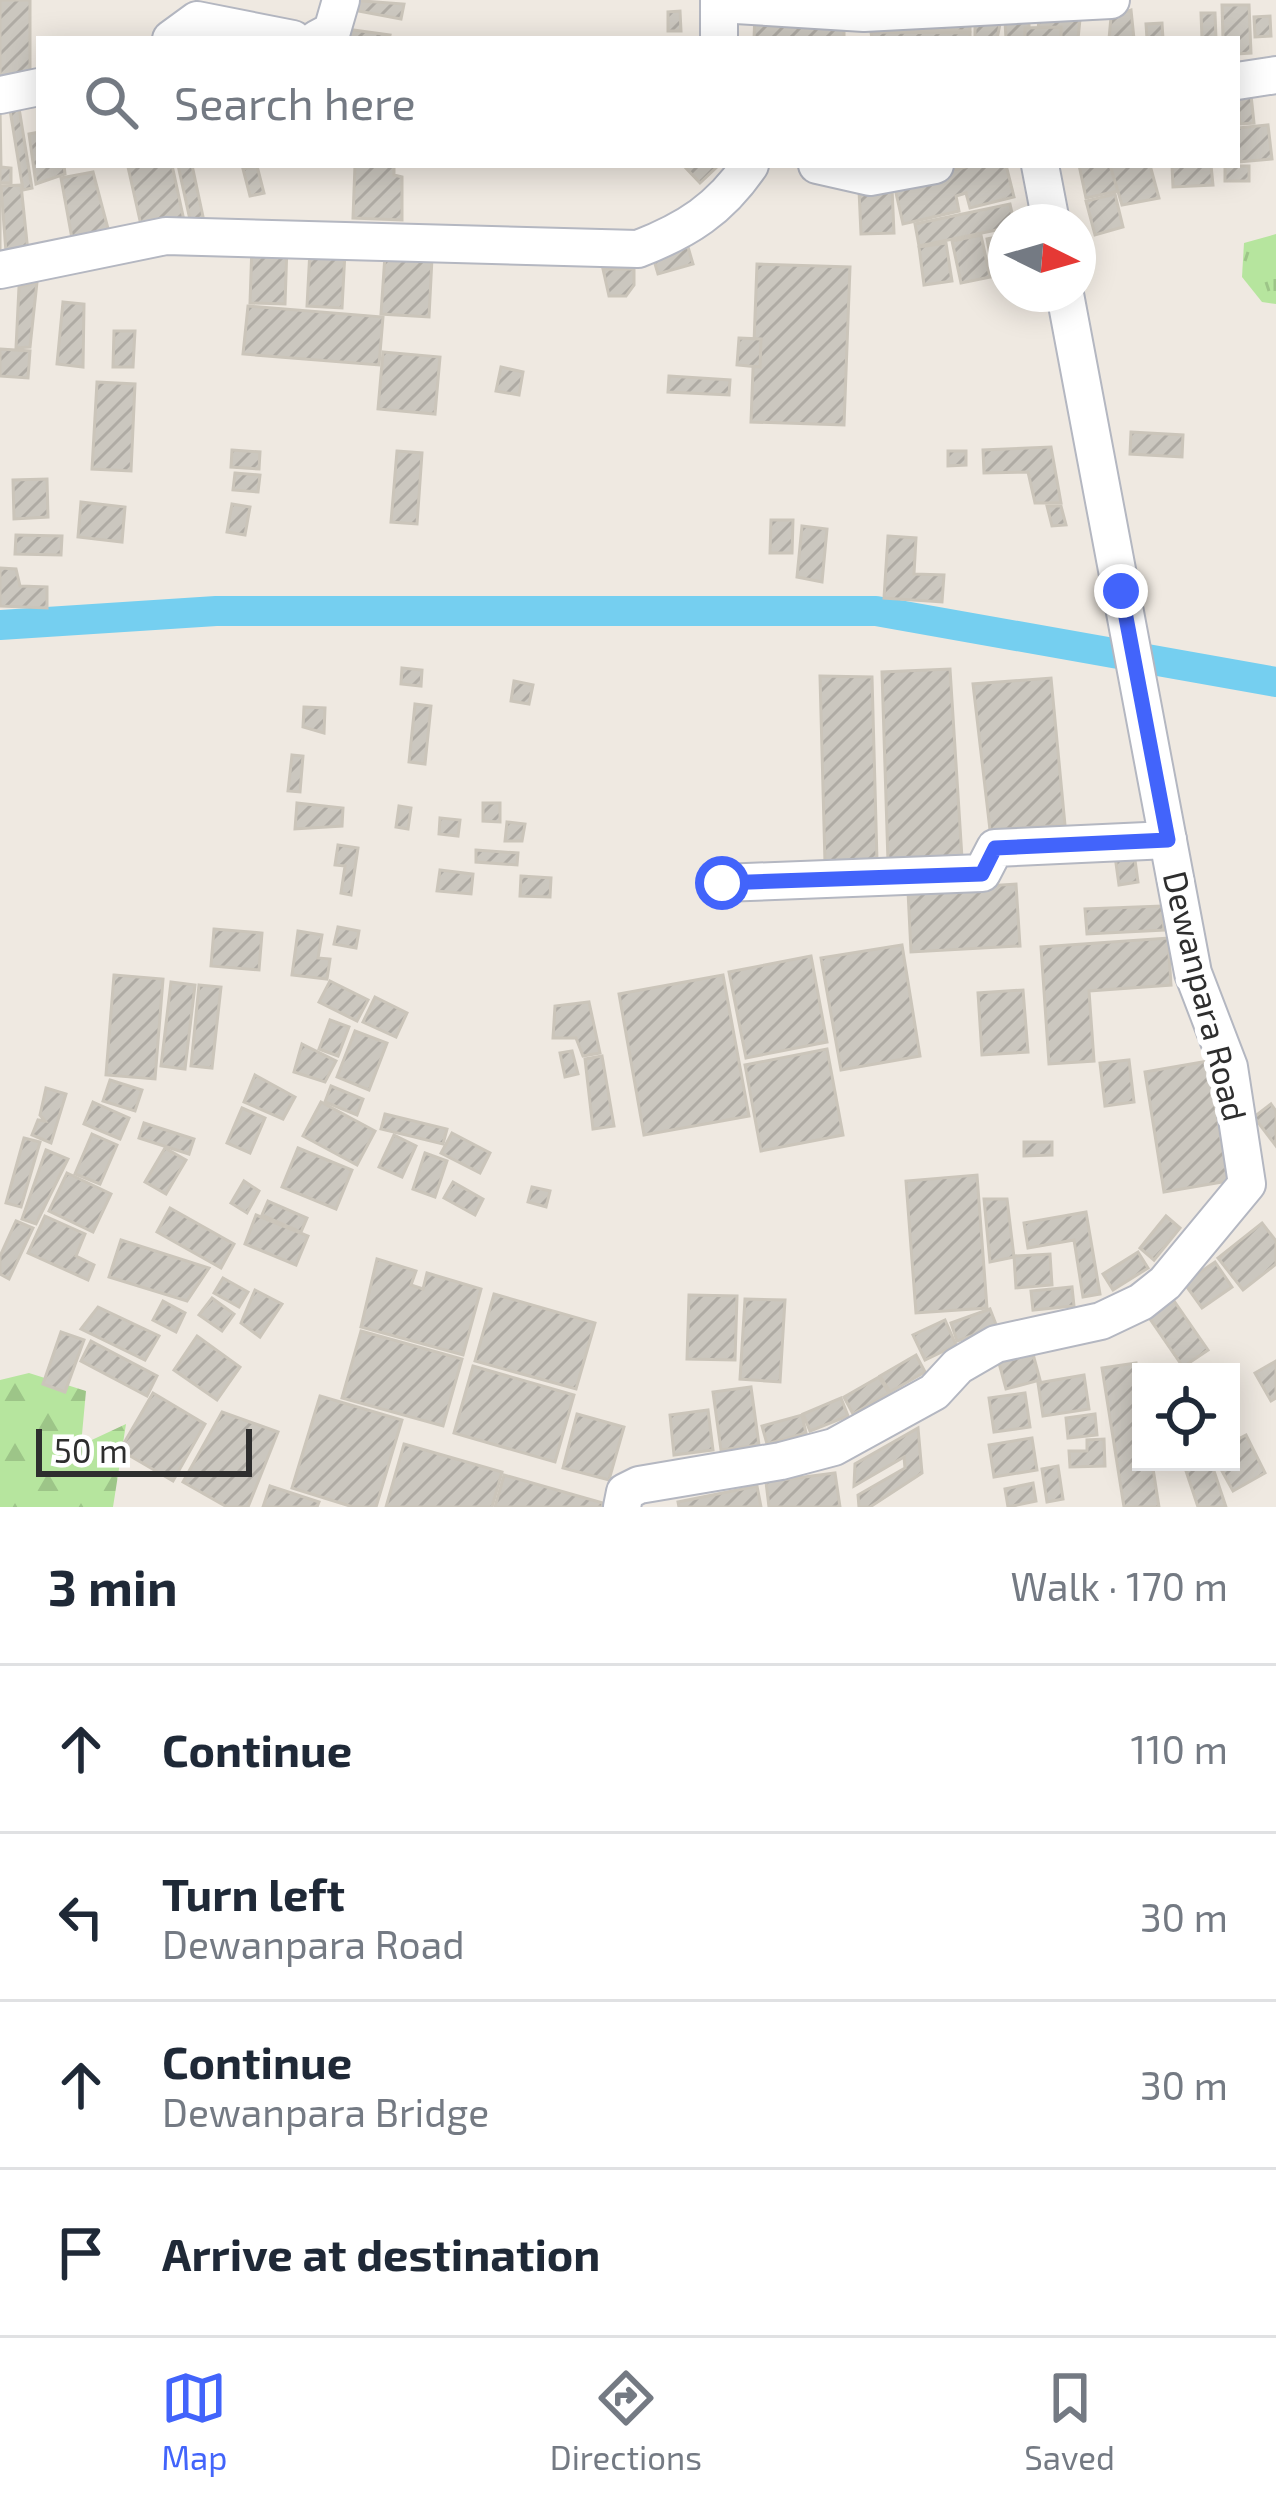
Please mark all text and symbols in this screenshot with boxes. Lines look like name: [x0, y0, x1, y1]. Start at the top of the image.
search box: [36, 36, 1240, 168]
icon: search: [78, 69, 144, 135]
text: Search here: [174, 75, 416, 129]
north arrow: [988, 204, 1096, 312]
route end: [1094, 564, 1148, 618]
route start: [695, 856, 749, 910]
street label: Dewanpara Road: [1156, 867, 1256, 1125]
map controls: [1132, 1363, 1240, 1471]
button: locate: [1132, 1363, 1240, 1471]
scale bar: [36, 1423, 252, 1476]
text: 50 m: [54, 1430, 128, 1470]
text: 3 min: [48, 1555, 178, 1616]
text: Walk · 170 m: [1011, 1562, 1228, 1609]
icon: ahead: [48, 1716, 114, 1782]
text: Continue: [162, 1722, 352, 1776]
text: 110 m: [1131, 1725, 1228, 1772]
text: Turn left: [162, 1866, 345, 1920]
icon: left: [48, 1884, 114, 1950]
text: 30 m: [1140, 1893, 1228, 1940]
text: Dewanpara Road: [162, 1920, 465, 1967]
text: Continue: [162, 2034, 352, 2088]
icon: ahead: [48, 2052, 114, 2118]
text: 30 m: [1140, 2061, 1228, 2108]
text: Dewanpara Bridge: [162, 2088, 489, 2135]
icon: arrive: [48, 2220, 114, 2286]
text: Arrive at destination: [162, 2226, 600, 2280]
tab: Map: [161, 2365, 227, 2477]
tab: Directions: [550, 2365, 702, 2477]
tab: Saved: [1024, 2365, 1115, 2477]

